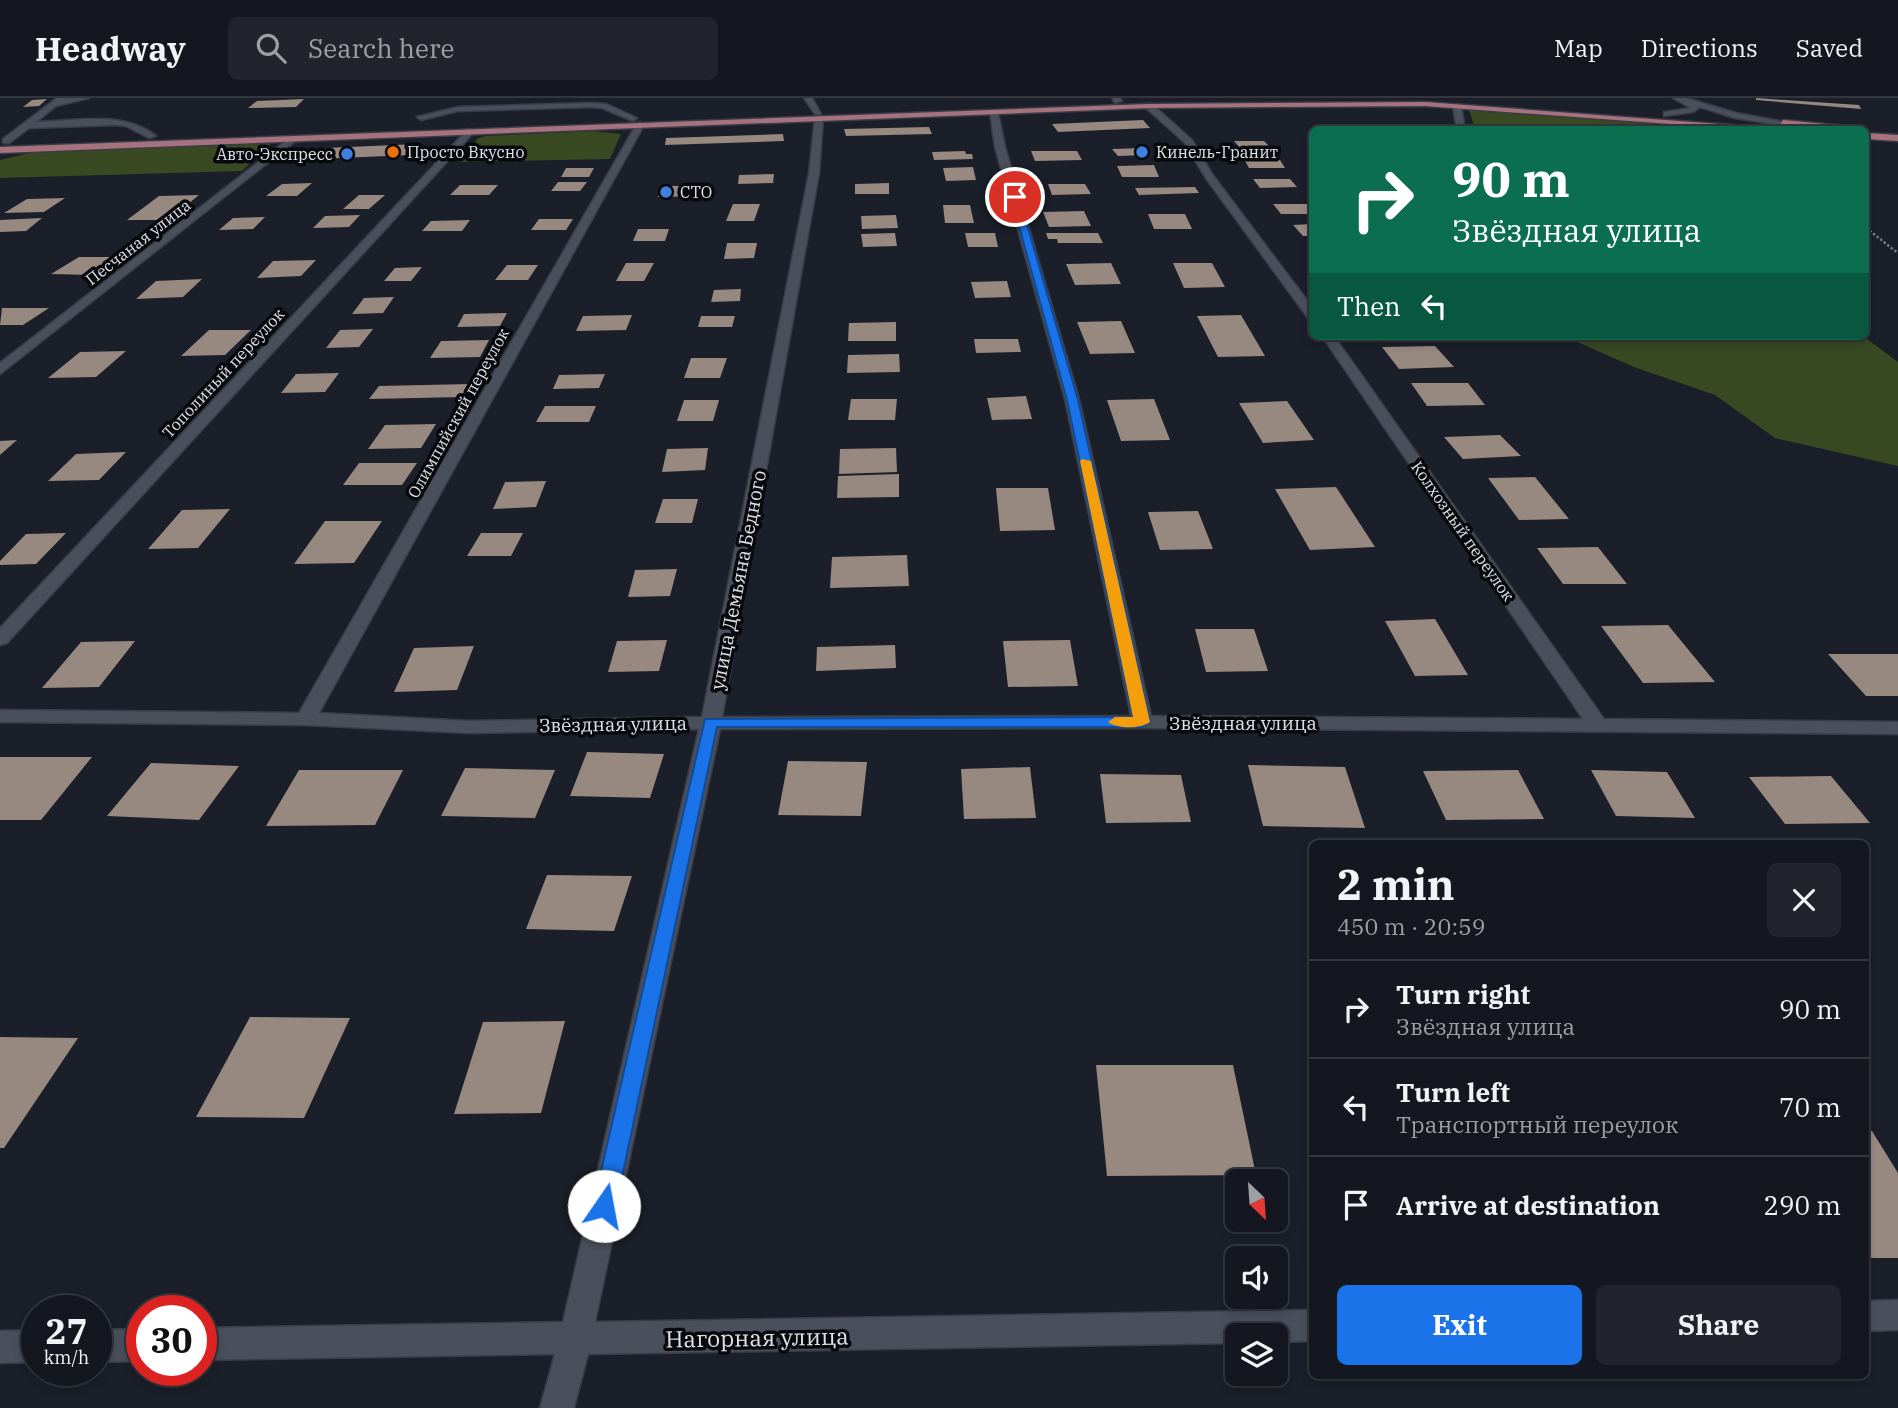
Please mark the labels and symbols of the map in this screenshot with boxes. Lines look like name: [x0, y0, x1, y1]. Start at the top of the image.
place label: Просто Вкусно: [407, 142, 524, 162]
place label: Кинель-Гранит: [1156, 142, 1278, 162]
place label: Авто-Экспресс: [216, 144, 333, 164]
marker: Просто Вкусно: [385, 144, 401, 160]
marker: Кинель-Гранит: [1134, 144, 1150, 160]
marker: Авто-Экспресс: [339, 146, 355, 162]
pin: [985, 167, 1045, 227]
place label: СТО: [680, 182, 712, 202]
marker: СТО: [658, 184, 674, 200]
street label: Песчаная улица: [82, 195, 195, 289]
street label: Тополиный переулок: [158, 304, 289, 442]
street label: Олимпийский переулок: [403, 324, 513, 501]
street label: Колхозный переулок: [1407, 457, 1519, 605]
street label: улица Демьяна Бедного: [705, 468, 771, 692]
street label: Звёздная улица: [539, 711, 687, 737]
street label: Звёздная улица: [1169, 711, 1317, 735]
position arrow: [567, 1169, 641, 1243]
north arrow: [1225, 1169, 1288, 1232]
speed limit sign: 30: [126, 1295, 217, 1386]
street label: Нагорная улица: [665, 1320, 849, 1354]

